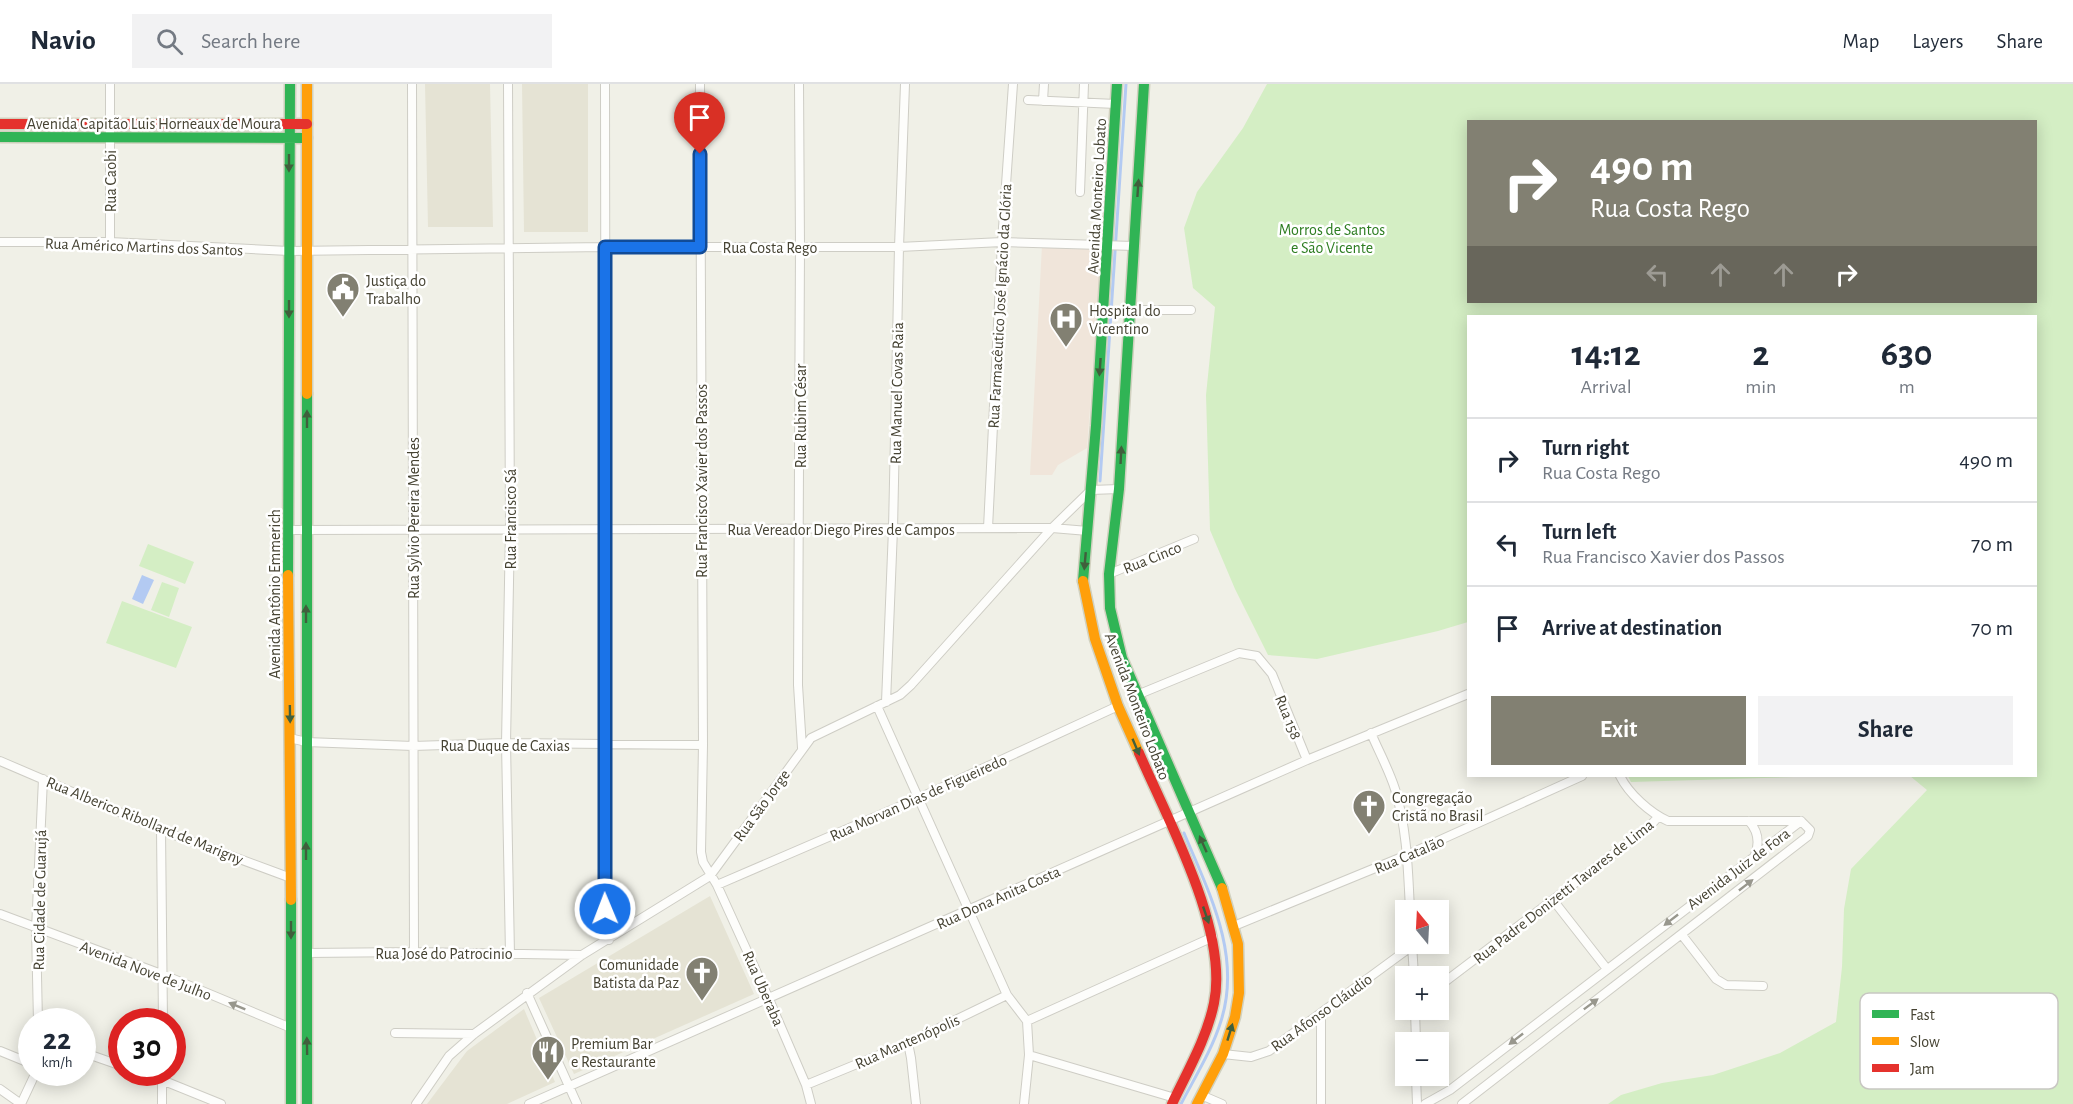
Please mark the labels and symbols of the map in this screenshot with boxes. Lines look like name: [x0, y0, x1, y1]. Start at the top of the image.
pin: [674, 92, 725, 154]
street label: Avenida Capitão Luis Horneaux de Moura: [27, 116, 281, 132]
street label: Avenida Monteiro Lobato: [1085, 118, 1109, 274]
street label: Rua Caobi: [103, 150, 119, 212]
one-way arrow: [284, 154, 294, 173]
one-way arrow: [1133, 178, 1142, 197]
street label: Rua Farmacêutico José Ignácio da Glória: [986, 183, 1014, 429]
park label: Morros de Santos e São Vicente: [1279, 222, 1385, 256]
street label: Rua Américo Martins dos Santos: [45, 236, 243, 258]
street label: Rua Costa Rego: [723, 240, 818, 256]
public building icon: Justiça do Trabalho: [325, 271, 361, 318]
place label: Justiça do Trabalho: [366, 273, 426, 307]
one-way arrow: [284, 300, 294, 319]
hospital icon: Hospital do Vicentino: [1048, 301, 1084, 348]
place label: Hospital do Vicentino: [1089, 303, 1161, 337]
street label: Rua Manuel Covas Raia: [888, 322, 906, 464]
one-way arrow: [1096, 357, 1105, 376]
street label: Rua Rubim César: [793, 363, 809, 468]
street label: Rua Francisco Xavier dos Passos: [694, 384, 710, 578]
one-way arrow: [302, 409, 312, 428]
street label: Rua Sylvio Pereira Mendes: [406, 437, 423, 599]
one-way arrow: [1117, 445, 1126, 464]
street label: Rua Francisco Sá: [503, 469, 519, 569]
street label: Avenida Antônio Emmerich: [267, 509, 283, 679]
street label: Rua Vereador Diego Pires de Campos: [727, 522, 955, 538]
street label: Rua Cinco: [1121, 539, 1184, 577]
one-way arrow: [1081, 551, 1090, 570]
one-way arrow: [301, 604, 311, 623]
street label: Avenida Monteiro Lobato: [1102, 631, 1173, 782]
street label: Rua 158: [1272, 693, 1304, 742]
one-way arrow: [285, 705, 294, 724]
street label: Rua Duque de Caxias: [440, 738, 570, 754]
one-way arrow: [1132, 738, 1141, 756]
street label: Rua Morvan Dias de Figueiredo: [828, 752, 1009, 844]
street label: Rua São Jorge: [730, 767, 793, 844]
street label: Rua Alberico Ribollard de Marigny: [43, 774, 246, 869]
church icon: Congregação Cristã no Brasil: [1351, 788, 1387, 835]
place label: Congregação Cristã no Brasil: [1392, 790, 1483, 824]
street label: Rua Padre Donizetti Tavares de Lima: [1470, 817, 1657, 967]
street label: Avenida Juiz de Fora: [1684, 825, 1793, 913]
street label: Rua Cidade de Guarujá: [31, 829, 50, 971]
street label: Rua Catalão: [1372, 833, 1447, 877]
one-way arrow: [1198, 835, 1208, 853]
one-way arrow: [301, 841, 311, 860]
street label: Rua Dona Anita Costa: [934, 863, 1063, 932]
position arrow: [573, 877, 637, 941]
one-way arrow: [1738, 878, 1754, 891]
north arrow: [1395, 900, 1449, 954]
one-way arrow: [1202, 906, 1212, 924]
one-way arrow: [1663, 914, 1679, 926]
one-way arrow: [286, 921, 296, 940]
street label: Avenida Nove de Julho: [78, 938, 214, 1003]
street label: Rua José do Patrocinio: [375, 946, 513, 962]
street label: Rua Uberaba: [739, 948, 787, 1028]
church icon: Comunidade Batista da Paz: [684, 955, 720, 1002]
place label: Comunidade Batista da Paz: [593, 957, 679, 991]
street label: Rua Afonso Cláudio: [1268, 971, 1375, 1055]
legend: [1860, 993, 2058, 1089]
one-way arrow: [1584, 998, 1599, 1010]
one-way arrow: [228, 1001, 246, 1010]
text: Fast: [1910, 1007, 1935, 1023]
speed limit sign: 30: [108, 1008, 186, 1086]
street label: Rua Mantenópolis: [853, 1012, 962, 1072]
one-way arrow: [1226, 1023, 1235, 1041]
one-way arrow: [1509, 1032, 1524, 1044]
restaurant icon: Premium Bar e Restaurante: [530, 1034, 566, 1081]
text: Slow: [1910, 1034, 1940, 1050]
one-way arrow: [302, 1036, 312, 1055]
place label: Premium Bar e Restaurante: [571, 1036, 656, 1070]
text: Jam: [1910, 1061, 1935, 1077]

